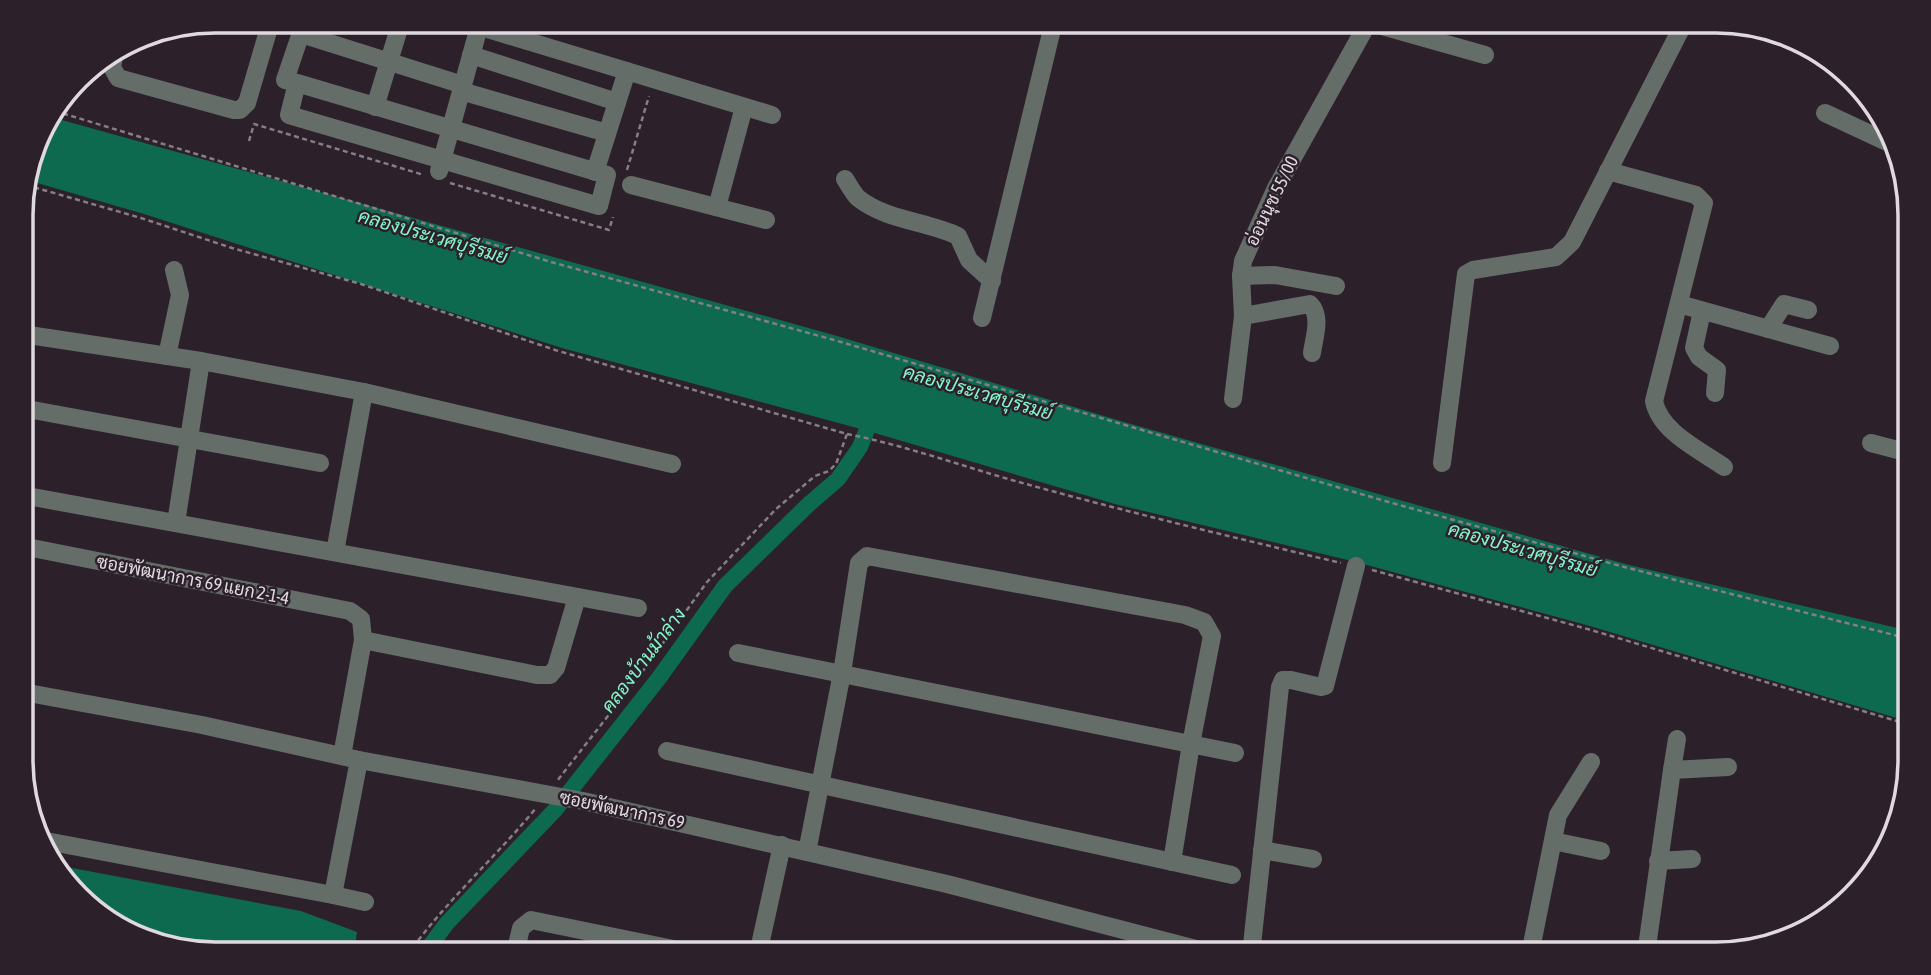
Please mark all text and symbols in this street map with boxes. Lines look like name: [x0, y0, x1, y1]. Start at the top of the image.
street label: อ่อนนุช 55/00: [1240, 152, 1304, 250]
water label: คลองประเวศบุรีรมย์: [355, 203, 513, 271]
water label: คลองประเวศบุรีรมย์: [900, 359, 1058, 427]
water label: คลองประเวศบุรีรมย์: [1445, 516, 1603, 584]
street label: ซอยพัฒนาการ 69 แยก 2-1-4: [95, 551, 291, 609]
water label: คลองบ้านม้าล่าง: [596, 603, 690, 717]
street label: ซอยพัฒนาการ 69: [558, 786, 687, 833]

